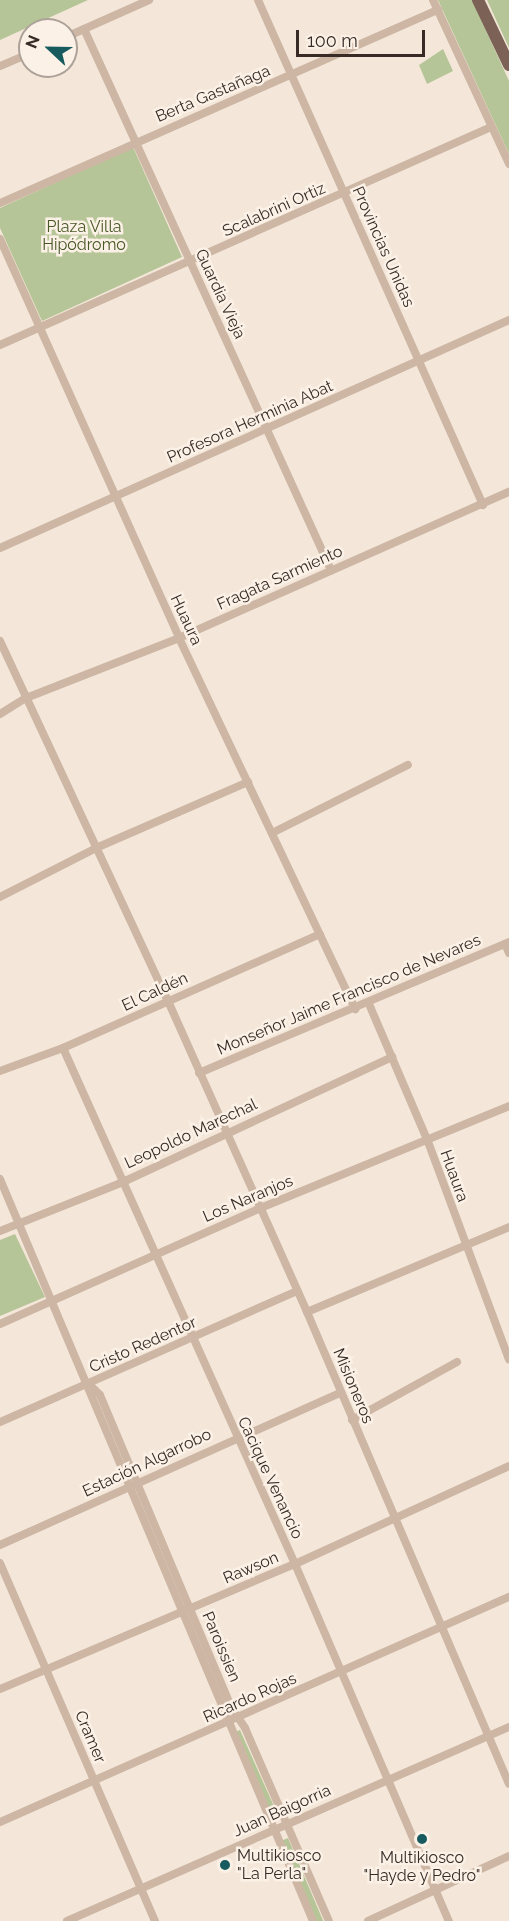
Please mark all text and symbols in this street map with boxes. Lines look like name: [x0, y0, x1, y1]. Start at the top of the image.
north arrow: [18, 18, 78, 78]
scale bar: [299, 18, 428, 56]
text: 100 m: [307, 30, 358, 51]
text: N: [22, 33, 44, 51]
street label: Berta Gastañaga: [153, 61, 273, 127]
street label: Scalabrini Ortiz: [220, 179, 328, 241]
street label: Provincias Unidas: [348, 184, 418, 310]
park label: Plaza Villa Hipódromo: [42, 217, 126, 255]
street label: Guardia Vieja: [191, 246, 249, 342]
street label: Profesora Herminia Abat: [164, 377, 336, 467]
street label: Fragata Sarmiento: [214, 542, 346, 614]
street label: Huaura: [166, 592, 206, 648]
street label: Monseñor Jaime Francisco de Nevares: [214, 930, 484, 1060]
street label: El Caldén: [119, 968, 191, 1016]
street label: Leopoldo Marechal: [122, 1095, 260, 1173]
street label: Huaura: [436, 1147, 472, 1205]
street label: Los Naranjos: [200, 1171, 296, 1227]
street label: Cristo Redentor: [86, 1313, 200, 1377]
street label: Misioneros: [329, 1346, 377, 1426]
street label: Cacique Venancio: [233, 1414, 307, 1542]
street label: Estación Algarrobo: [79, 1425, 215, 1501]
street label: Rawson: [220, 1548, 282, 1588]
street label: Paroissien: [198, 1609, 244, 1685]
street label: Ricardo Rojas: [200, 1669, 300, 1727]
street label: Cramer: [70, 1708, 110, 1766]
street label: Juan Baigorria: [230, 1781, 334, 1841]
marker: Multikiosco "Hayde y Pedro": [415, 1832, 429, 1846]
place label: Multikiosco "La Perla": [237, 1846, 321, 1884]
place label: Multikiosco "Hayde y Pedro": [363, 1848, 481, 1886]
marker: Multikiosco "La Perla": [218, 1858, 232, 1872]

